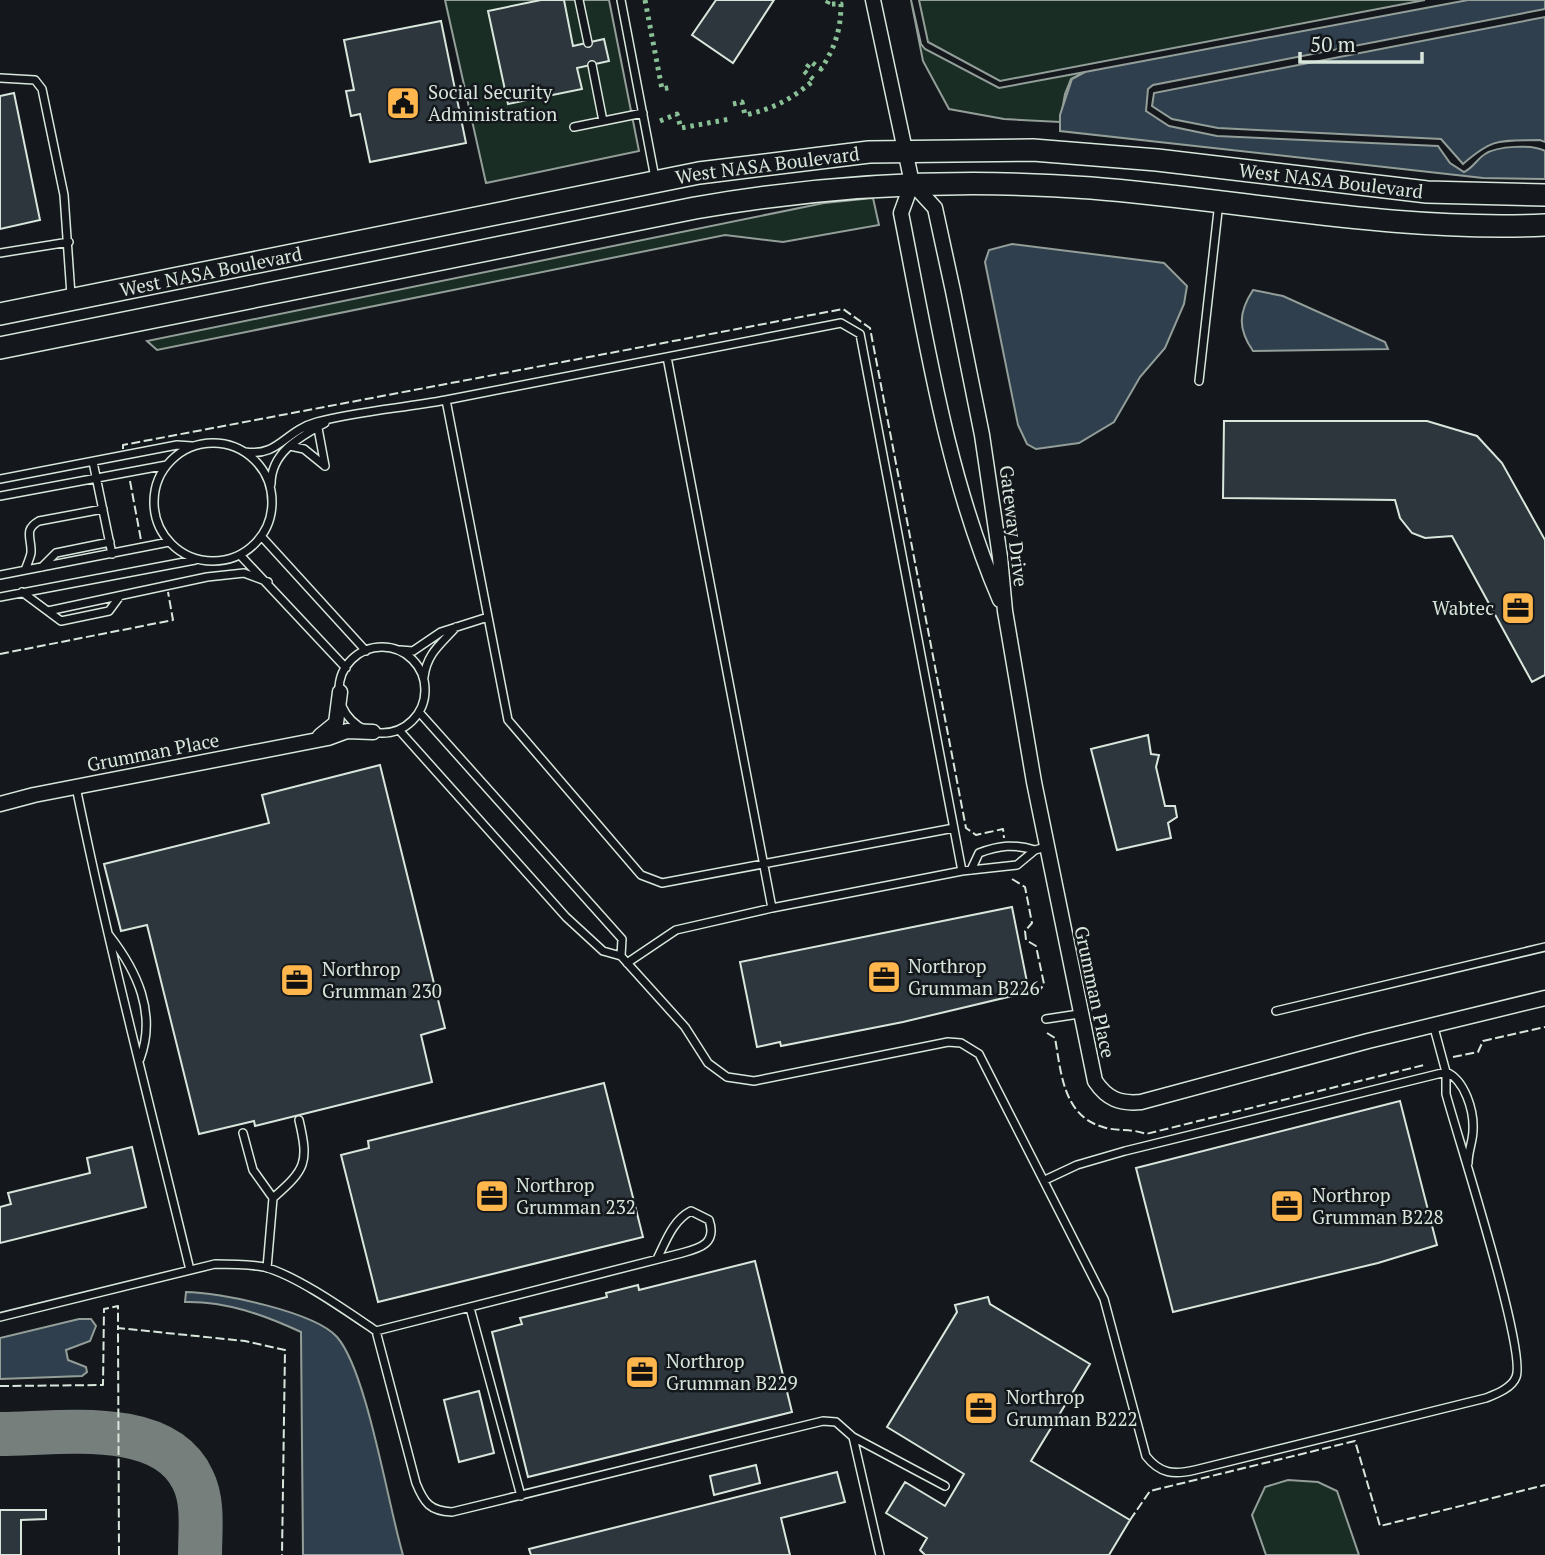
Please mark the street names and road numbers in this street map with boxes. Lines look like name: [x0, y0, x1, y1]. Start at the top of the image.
street label: West NASA Boulevard: [673, 140, 861, 189]
street label: West NASA Boulevard: [1237, 157, 1425, 204]
street label: West NASA Boulevard: [117, 240, 304, 302]
street label: Gateway Drive: [995, 464, 1034, 588]
street label: Grumman Place: [85, 726, 221, 777]
street label: Grumman Place: [1069, 924, 1122, 1060]

